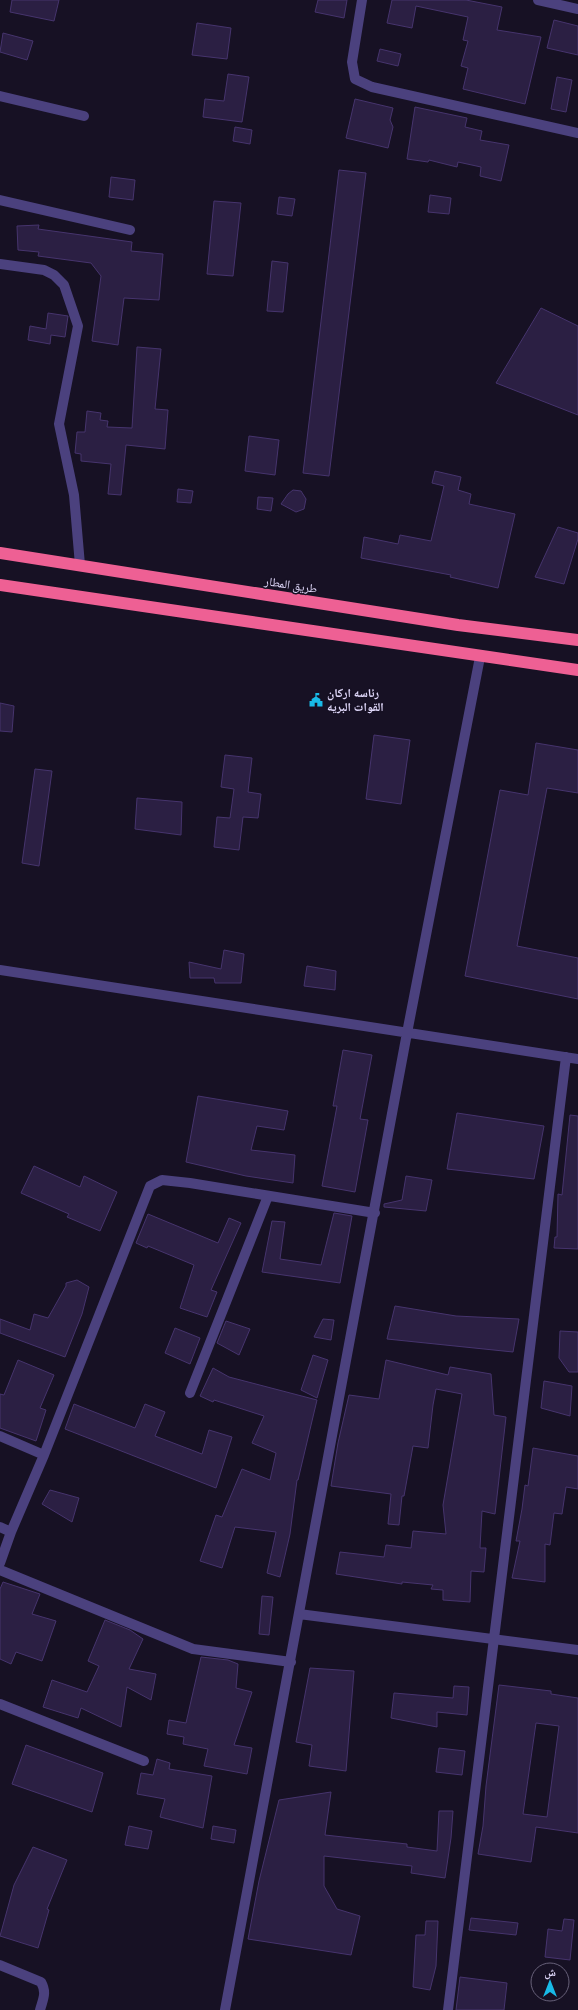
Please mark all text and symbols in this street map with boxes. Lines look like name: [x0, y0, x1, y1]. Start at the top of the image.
street label: طريق المطار: [263, 574, 318, 596]
place label: رئاسه اركان القوات البريه: [327, 686, 384, 714]
public building icon: رئاسه اركان القوات البريه: [308, 692, 324, 708]
north arrow: [530, 1962, 570, 2002]
text: ش: [544, 1966, 556, 1980]

